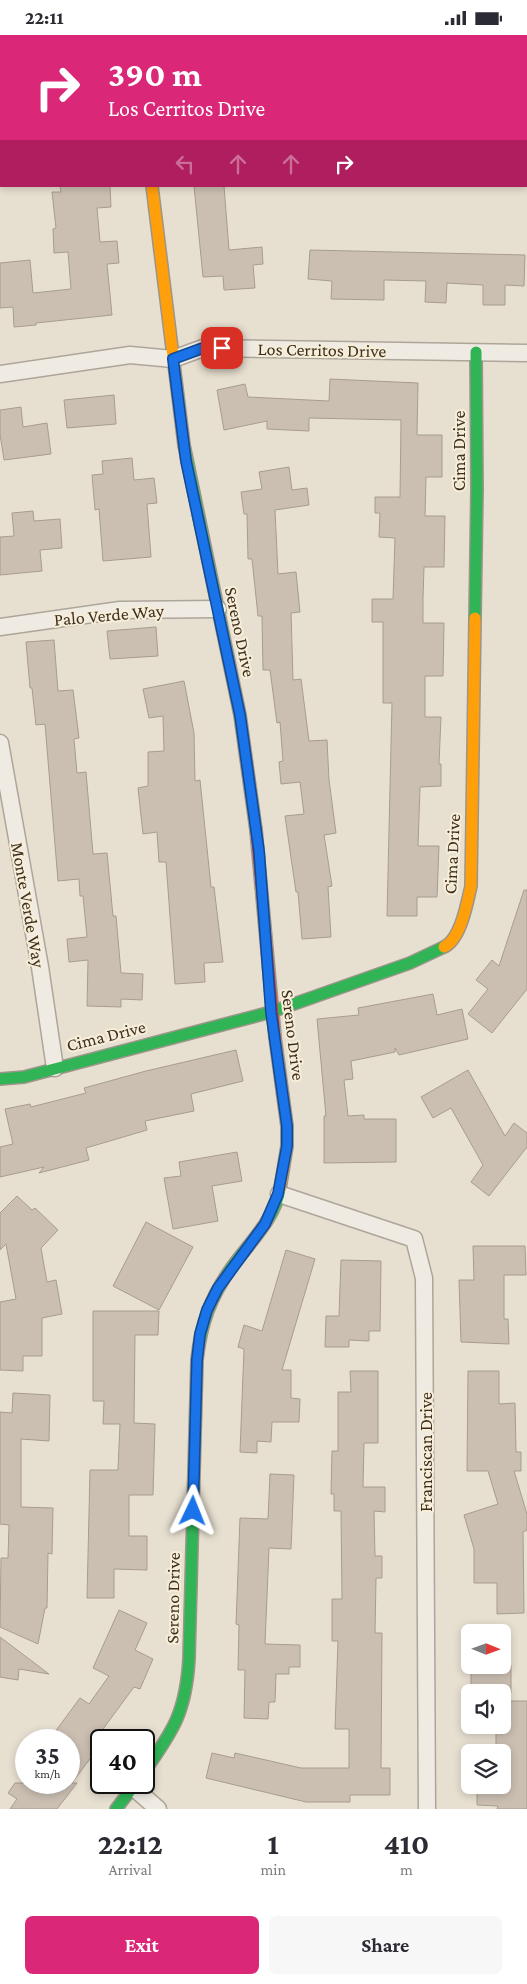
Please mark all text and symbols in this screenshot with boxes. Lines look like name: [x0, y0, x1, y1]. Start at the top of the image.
text: 22:11: [25, 7, 64, 28]
icon: right: [25, 55, 90, 120]
text: 390 m: [108, 55, 202, 94]
text: Los Cerritos Drive: [108, 96, 265, 121]
icon: left: [171, 150, 199, 178]
icon: ahead: [224, 150, 252, 178]
icon: ahead: [277, 150, 305, 178]
icon: right: [330, 150, 358, 178]
pin: [201, 327, 243, 369]
icon: arrive: [208, 334, 236, 362]
street label: Los Cerritos Drive: [258, 339, 387, 361]
street label: Cima Drive: [449, 411, 469, 491]
street label: Sereno Drive: [221, 585, 259, 679]
street label: Palo Verde Way: [53, 600, 166, 630]
street label: Cima Drive: [440, 813, 464, 895]
street label: Monte Verde Way: [7, 841, 49, 970]
street label: Sereno Drive: [278, 988, 309, 1082]
street label: Cima Drive: [64, 1017, 148, 1055]
street label: Franciscan Drive: [416, 1392, 436, 1512]
position arrow: [166, 1484, 218, 1536]
street label: Sereno Drive: [162, 1552, 184, 1644]
north arrow: [461, 1624, 511, 1674]
map controls: [461, 1624, 511, 1794]
button: sound: [461, 1684, 511, 1734]
speed limit sign: 40: [90, 1729, 155, 1794]
text: 35: [35, 1742, 60, 1769]
button: layers: [461, 1744, 511, 1794]
text: km/h: [35, 1767, 60, 1781]
text: 22:12: [98, 1827, 163, 1860]
text: 1: [268, 1827, 279, 1860]
text: 410: [384, 1827, 429, 1860]
text: Arrival: [108, 1861, 152, 1878]
text: min: [260, 1861, 286, 1878]
text: m: [400, 1861, 413, 1878]
button: Exit: [25, 1916, 259, 1974]
button: Share: [269, 1916, 502, 1974]

